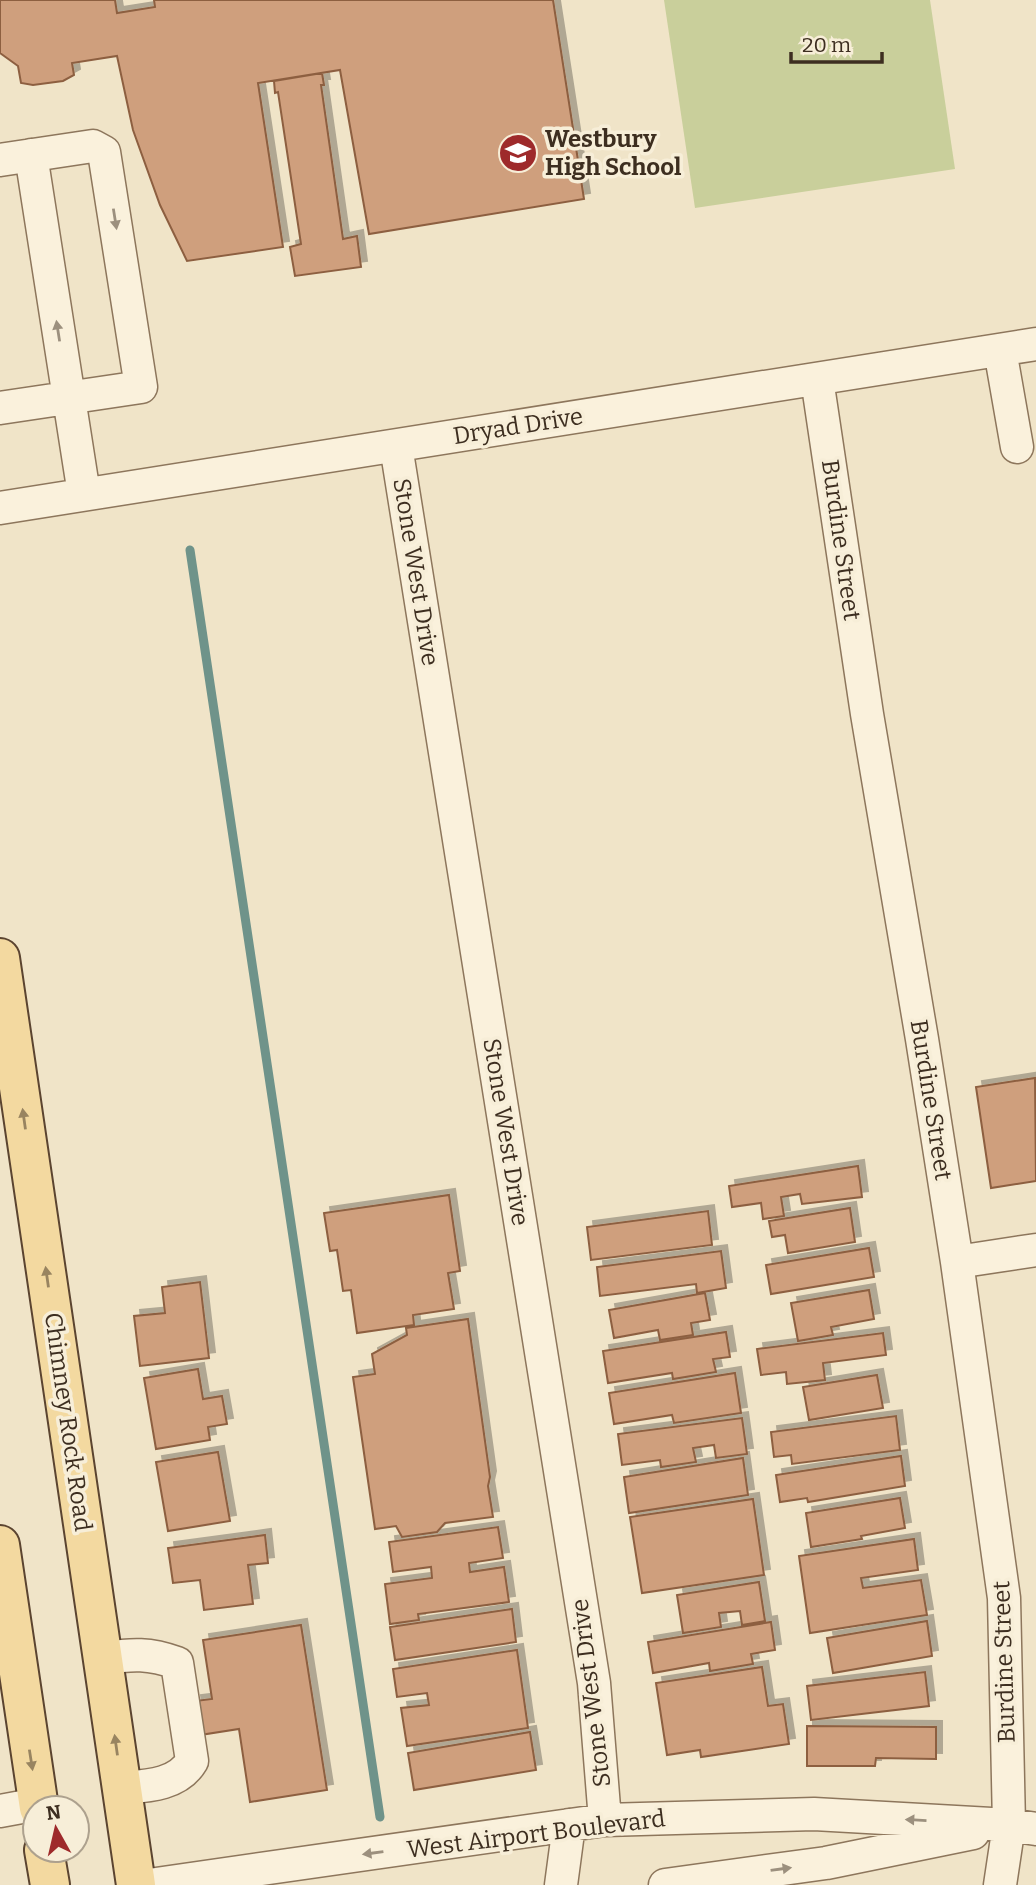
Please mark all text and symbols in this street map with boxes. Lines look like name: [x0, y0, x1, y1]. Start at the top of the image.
scale bar: [791, 21, 882, 65]
text: 20 m: [802, 32, 851, 58]
place label: Westbury High School: [545, 125, 682, 181]
school or university icon: Westbury High School: [497, 132, 539, 174]
one-way arrow: [109, 208, 120, 230]
one-way arrow: [53, 320, 64, 342]
street label: Dryad Drive: [451, 402, 585, 450]
street label: Burdine Street: [816, 458, 866, 623]
street label: Stone West Drive: [387, 476, 445, 668]
street label: Burdine Street: [904, 1018, 958, 1183]
street label: Stone West Drive: [477, 1036, 535, 1228]
one-way arrow: [18, 1108, 29, 1130]
one-way arrow: [42, 1266, 53, 1288]
street label: Chimney Rock Road: [39, 1311, 97, 1533]
street label: Burdine Street: [987, 1580, 1021, 1744]
street label: Stone West Drive: [566, 1597, 616, 1789]
one-way arrow: [110, 1734, 121, 1756]
one-way arrow: [26, 1749, 37, 1771]
north arrow: [21, 1794, 91, 1864]
text: N: [45, 1800, 63, 1825]
street label: West Airport Boulevard: [405, 1804, 667, 1864]
one-way arrow: [905, 1814, 927, 1825]
one-way arrow: [361, 1848, 383, 1859]
one-way arrow: [770, 1863, 792, 1874]

